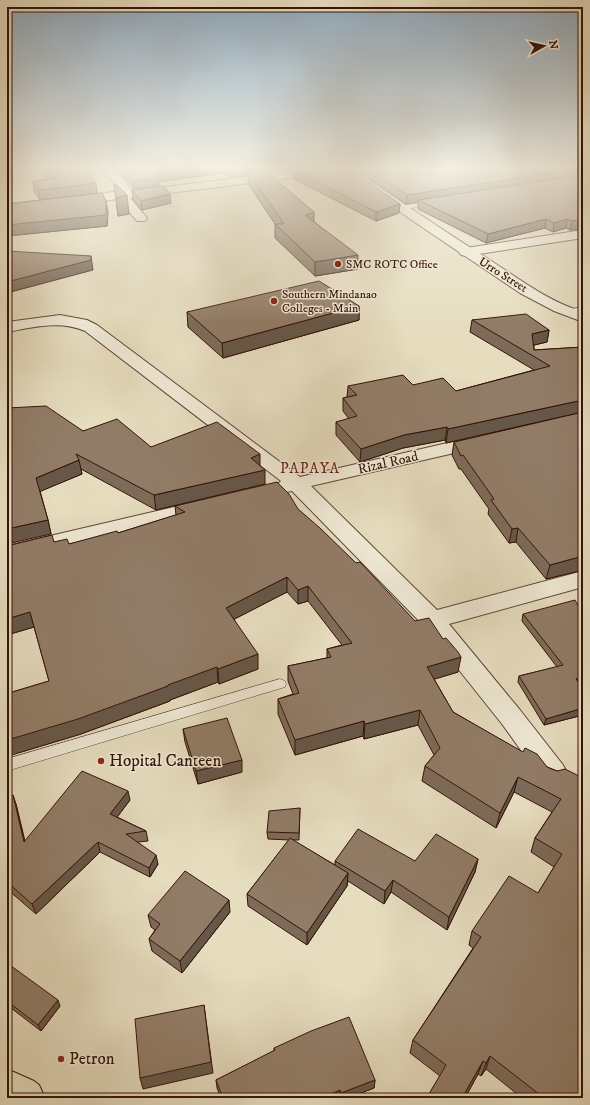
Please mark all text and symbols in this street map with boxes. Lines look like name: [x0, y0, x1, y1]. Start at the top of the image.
north arrow: [524, 26, 564, 66]
text: N: [545, 39, 560, 50]
street label: Urro Street: [476, 254, 530, 296]
place label: SMC ROTC Office: [346, 257, 438, 272]
marker: SMC ROTC Office: [333, 259, 343, 269]
place label: Southern Mindanao Colleges - Main: [282, 287, 377, 316]
marker: Southern Mindanao Colleges - Main: [269, 296, 279, 306]
street label: Rizal Road: [356, 447, 420, 479]
district label: PAPAYA: [280, 459, 340, 478]
place label: Hopital Canteen: [109, 750, 221, 772]
marker: Hopital Canteen: [96, 756, 106, 766]
place label: Petron: [69, 1048, 115, 1070]
marker: Petron: [56, 1054, 66, 1064]

